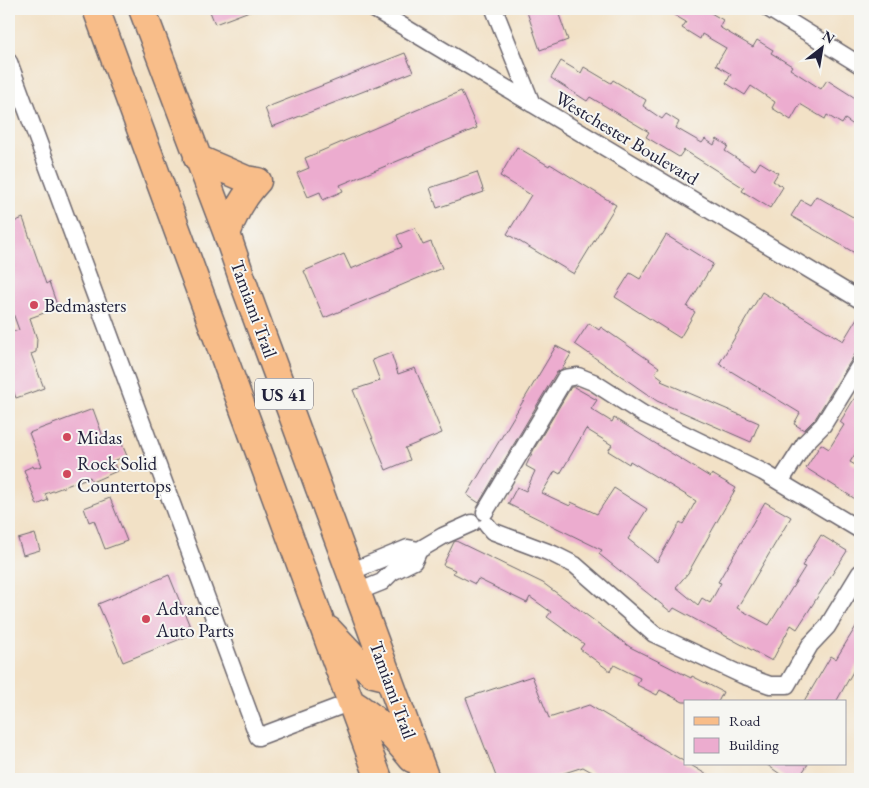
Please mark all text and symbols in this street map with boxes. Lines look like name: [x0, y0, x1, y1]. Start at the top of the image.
north arrow: [796, 22, 846, 72]
text: N: [819, 26, 839, 48]
street label: Westchester Boulevard: [550, 85, 704, 191]
street label: Tamiami Trail: [225, 257, 283, 362]
place label: Bedmasters: [44, 293, 126, 318]
marker: Bedmasters: [28, 299, 40, 311]
road number: US 41: [255, 378, 313, 409]
place label: Midas: [77, 425, 122, 450]
marker: Midas: [61, 431, 73, 443]
place label: Rock Solid Countertops: [77, 451, 171, 498]
marker: Rock Solid Countertops: [61, 468, 73, 480]
place label: Advance Auto Parts: [155, 596, 234, 643]
marker: Advance Auto Parts: [140, 613, 152, 625]
street label: Tamiami Trail: [364, 638, 422, 743]
legend: [684, 700, 846, 766]
text: Road: [729, 711, 761, 730]
text: Building: [729, 735, 779, 754]

